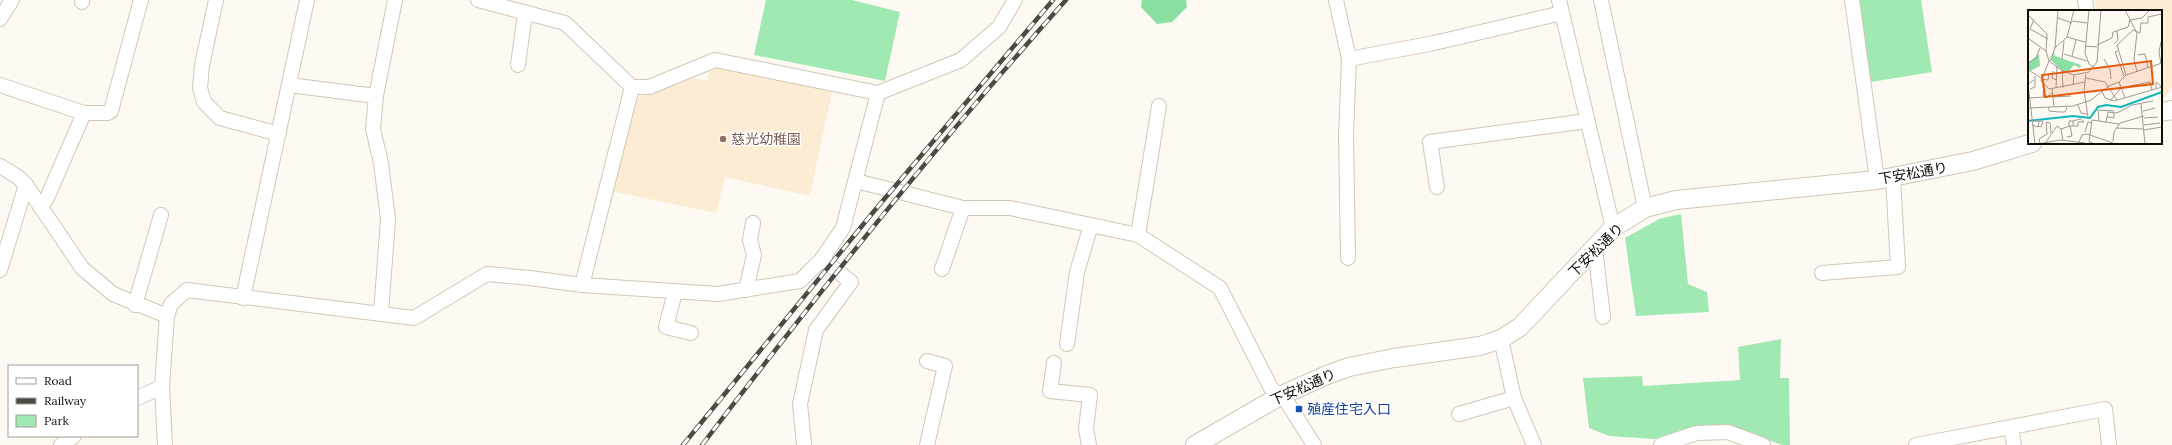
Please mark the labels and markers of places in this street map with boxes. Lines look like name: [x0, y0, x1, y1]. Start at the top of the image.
place label: 慈光幼稚園: [731, 130, 801, 148]
marker: 慈光幼稚園: [718, 134, 728, 144]
place label: 殖産住宅入口: [1307, 400, 1391, 418]
marker: 殖産住宅入口: [1294, 404, 1304, 414]

